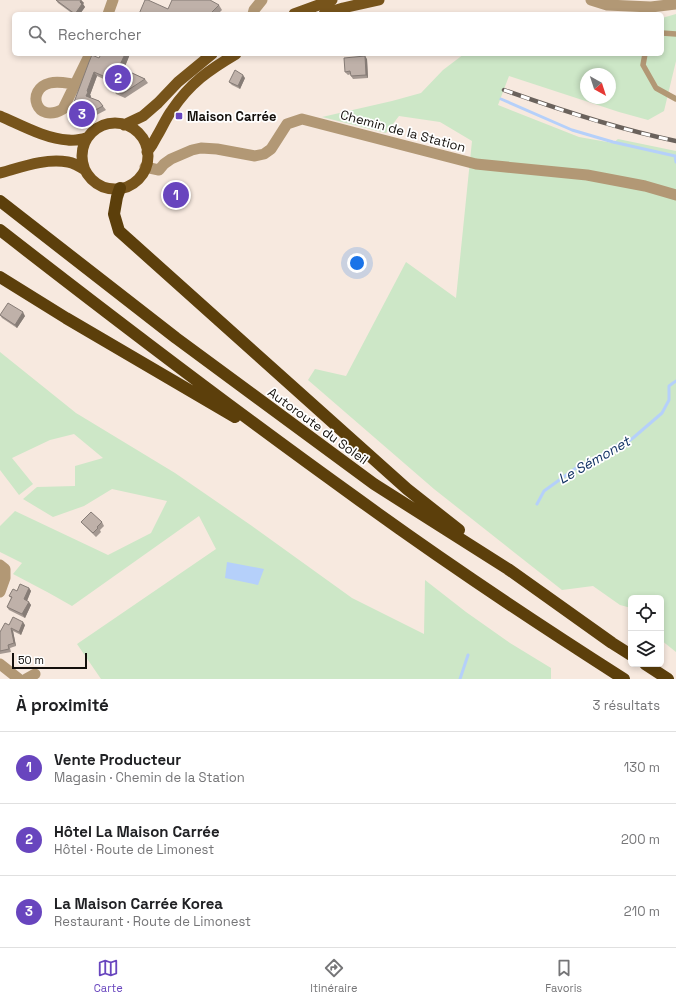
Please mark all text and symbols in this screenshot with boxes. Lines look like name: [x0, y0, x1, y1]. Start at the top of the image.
search box: [12, 12, 664, 56]
icon: search: [26, 23, 48, 45]
text: Rechercher: [58, 25, 141, 44]
pin: 2: [105, 63, 131, 93]
north arrow: [580, 68, 616, 104]
pin: 3: [69, 99, 95, 129]
street label: Chemin de la Station: [338, 106, 468, 156]
place label: Maison Carrée: [187, 108, 276, 125]
marker: Maison Carrée: [174, 111, 184, 121]
pin: 1: [163, 180, 189, 210]
your location: [347, 253, 367, 273]
street label: Autoroute du Soleil: [264, 384, 372, 468]
water label: Le Sémonet: [555, 431, 635, 488]
map controls: [628, 595, 664, 667]
button: locate: [628, 595, 664, 631]
button: layers: [628, 631, 664, 667]
scale bar: [12, 651, 87, 670]
text: 50 m: [18, 653, 44, 667]
text: À proximité: [16, 694, 109, 716]
text: 3 résultats: [593, 697, 660, 714]
text: Vente Producteur: [54, 750, 181, 769]
text: 1: [26, 759, 32, 776]
text: 130 m: [624, 759, 660, 776]
text: Magasin · Chemin de la Station: [54, 769, 245, 786]
text: Hôtel La Maison Carrée: [54, 822, 220, 841]
text: 2: [25, 831, 33, 848]
text: 200 m: [621, 831, 660, 848]
text: Hôtel · Route de Limonest: [54, 841, 214, 858]
text: La Maison Carrée Korea: [54, 894, 223, 913]
text: 3: [25, 903, 33, 920]
text: 210 m: [624, 903, 660, 920]
text: Restaurant · Route de Limonest: [54, 913, 251, 930]
tab: Carte: [94, 957, 123, 995]
tab: Itinéraire: [310, 957, 358, 995]
tab: Favoris: [545, 957, 582, 995]

